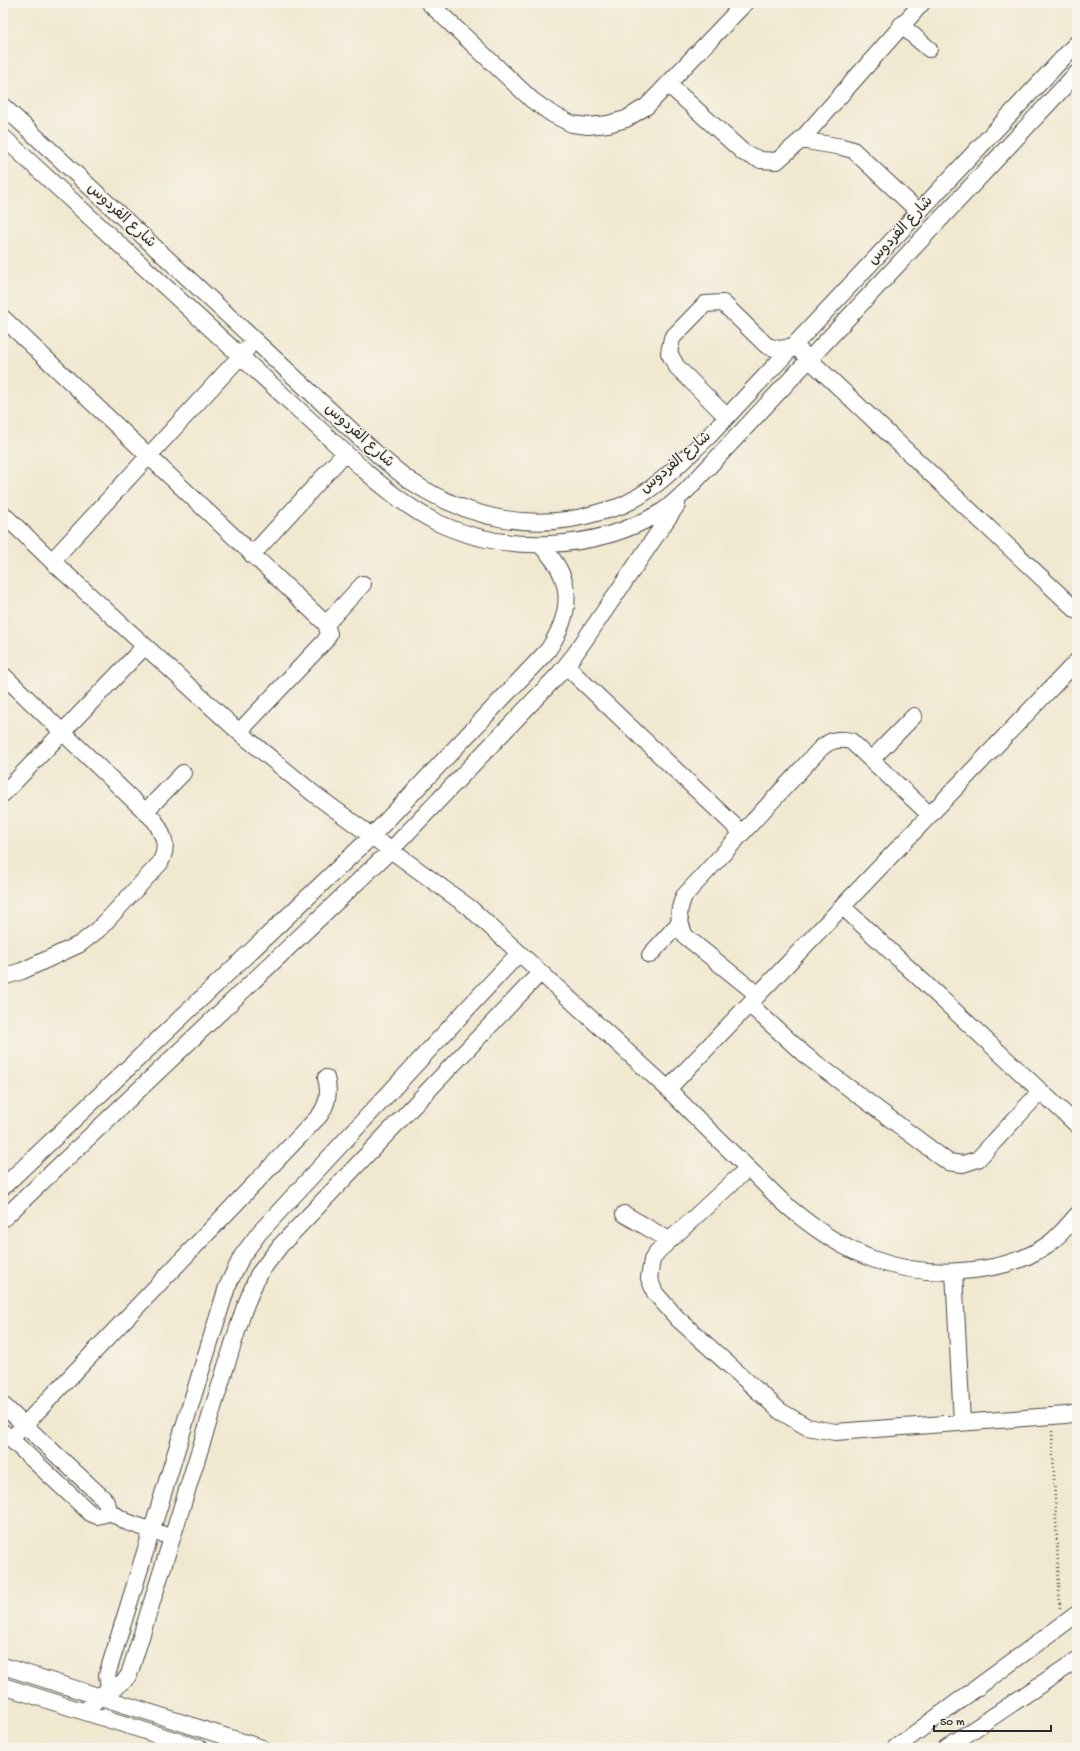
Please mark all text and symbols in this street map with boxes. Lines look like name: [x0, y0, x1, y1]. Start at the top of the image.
street label: شارع الفردوس: [83, 180, 159, 252]
street label: شارع الفردوس: [865, 193, 937, 269]
street label: شارع الفردوس: [321, 400, 397, 472]
street label: شارع الفردوس: [637, 428, 715, 498]
scale bar: [934, 1707, 1051, 1733]
text: 50 m: [940, 1716, 965, 1730]

